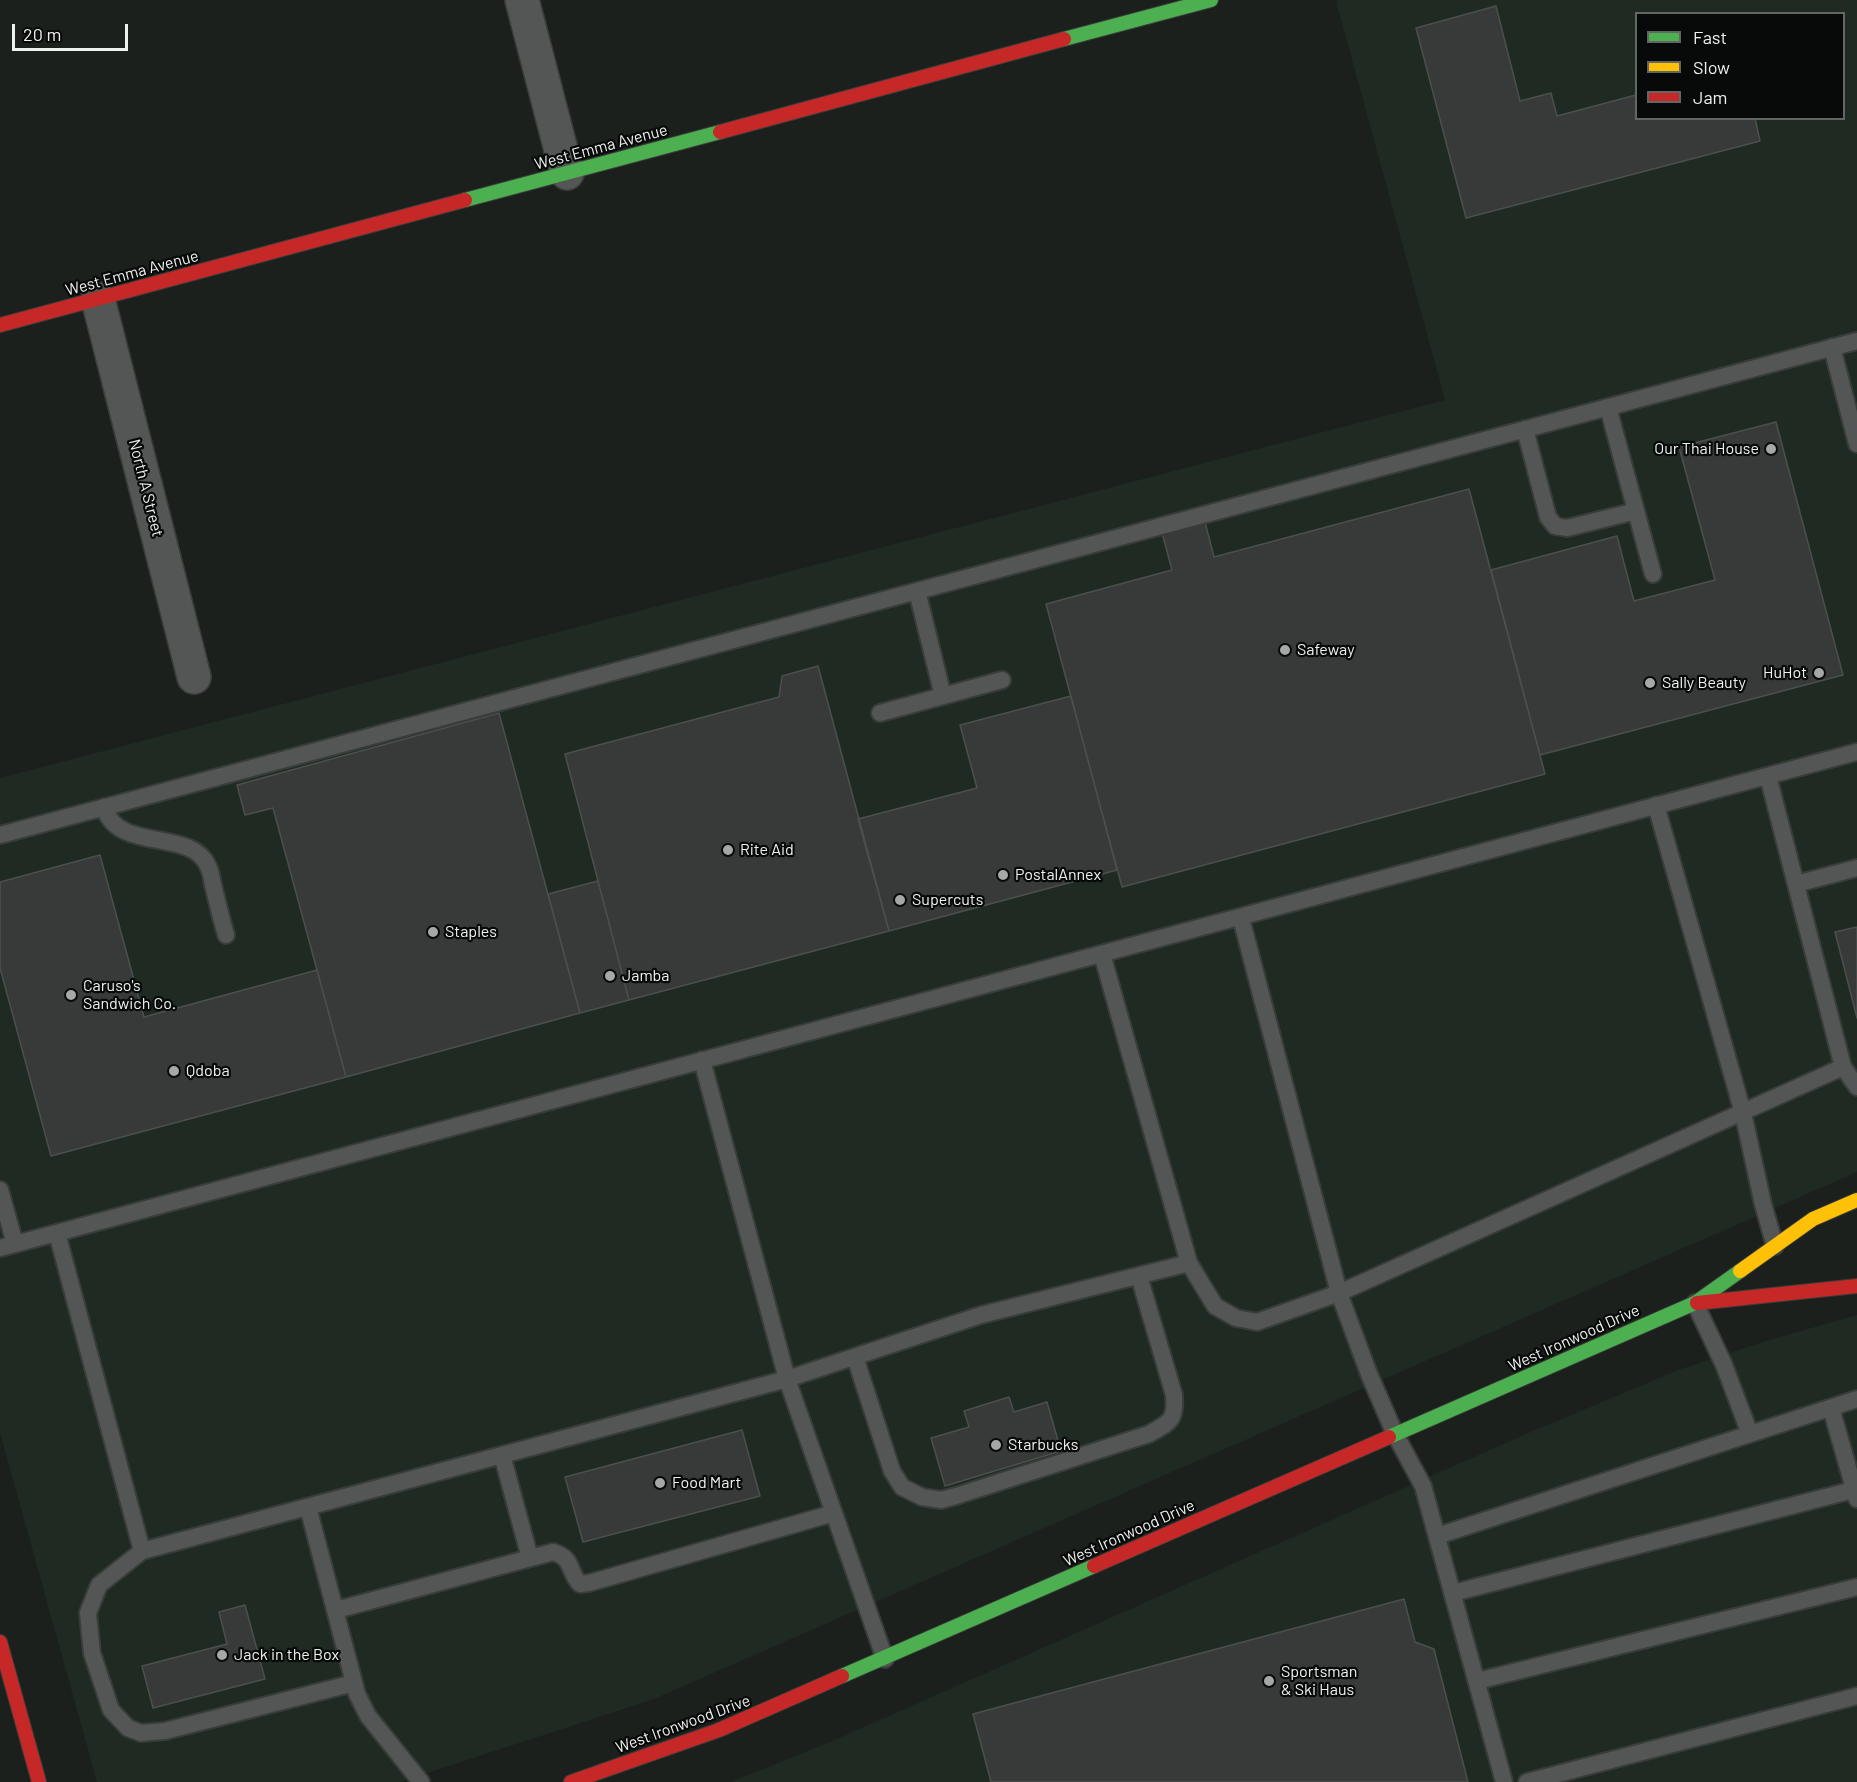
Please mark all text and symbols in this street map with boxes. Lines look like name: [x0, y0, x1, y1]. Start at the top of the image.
scale bar: [15, 12, 130, 50]
legend: [1635, 12, 1845, 120]
text: 20 m: [23, 23, 61, 45]
text: Fast: [1693, 26, 1727, 48]
text: Slow: [1693, 56, 1730, 78]
text: Jam: [1693, 86, 1727, 108]
street label: West Emma Avenue: [532, 120, 670, 174]
street label: West Emma Avenue: [63, 246, 201, 300]
street label: North A Street: [125, 437, 167, 539]
place label: Our Thai House: [1654, 439, 1759, 459]
marker: Our Thai House: [1764, 442, 1778, 456]
place label: Safeway: [1297, 640, 1355, 660]
marker: Safeway: [1278, 643, 1292, 657]
place label: HuHot: [1763, 663, 1807, 683]
marker: HuHot: [1812, 666, 1826, 680]
place label: Sally Beauty: [1662, 673, 1746, 693]
marker: Sally Beauty: [1643, 676, 1657, 690]
place label: Rite Aid: [740, 840, 794, 860]
marker: Rite Aid: [721, 843, 735, 857]
place label: PostalAnnex: [1015, 865, 1101, 885]
marker: PostalAnnex: [996, 868, 1010, 882]
place label: Supercuts: [912, 890, 983, 910]
marker: Supercuts: [893, 893, 907, 907]
place label: Staples: [445, 922, 497, 942]
marker: Staples: [426, 925, 440, 939]
place label: Jamba: [622, 966, 670, 986]
marker: Jamba: [603, 969, 617, 983]
place label: Caruso's Sandwich Co.: [83, 976, 176, 1014]
marker: Caruso's Sandwich Co.: [64, 988, 78, 1002]
place label: Qdoba: [186, 1061, 230, 1081]
marker: Qdoba: [167, 1064, 181, 1078]
street label: West Ironwood Drive: [1505, 1300, 1643, 1376]
place label: Starbucks: [1008, 1435, 1078, 1455]
marker: Starbucks: [989, 1438, 1003, 1452]
place label: Food Mart: [672, 1473, 741, 1493]
marker: Food Mart: [653, 1476, 667, 1490]
street label: West Ironwood Drive: [1060, 1495, 1198, 1571]
place label: Jack in the Box: [234, 1645, 339, 1665]
marker: Jack in the Box: [215, 1648, 229, 1662]
place label: Sportsman & Ski Haus: [1281, 1662, 1357, 1700]
marker: Sportsman & Ski Haus: [1262, 1674, 1276, 1688]
street label: West Ironwood Drive: [613, 1691, 753, 1757]

